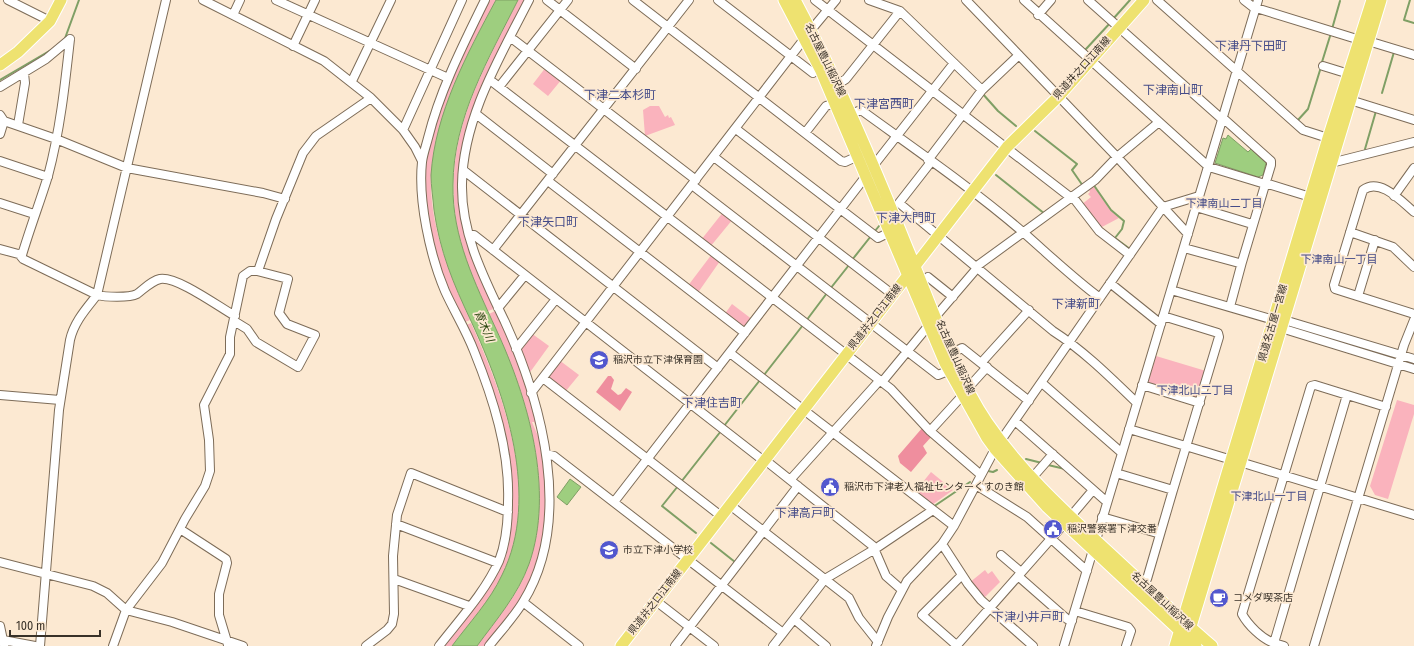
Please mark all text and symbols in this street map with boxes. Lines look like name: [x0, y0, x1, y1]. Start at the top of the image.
street label: 名古屋豊山稲沢線: [802, 21, 848, 99]
street label: 県道井之口江南線: [1051, 34, 1113, 102]
district label: 下津丹下田町: [1215, 39, 1287, 53]
district label: 下津南山町: [1143, 83, 1203, 97]
district label: 下津二本杉町: [584, 88, 656, 102]
district label: 下津宮西町: [854, 97, 914, 111]
district label: 下津南山二丁目: [1186, 197, 1263, 210]
district label: 下津大門町: [876, 211, 936, 225]
district label: 下津矢口町: [518, 215, 578, 229]
district label: 下津南山一丁目: [1301, 253, 1378, 266]
street label: 県道井之口江南線: [846, 282, 904, 352]
street label: 県道名古屋一宮線: [1256, 283, 1290, 363]
district label: 下津新町: [1052, 297, 1100, 311]
water label: 青木川: [472, 308, 497, 345]
street label: 名古屋豊山稲沢線: [933, 318, 977, 396]
school or university icon: 稲沢市立下津保育園: [588, 349, 610, 371]
place label: 稲沢市立下津保育園: [613, 354, 703, 366]
district label: 下津北山二丁目: [1157, 384, 1234, 397]
district label: 下津住吉町: [682, 396, 742, 410]
public building icon: 稲沢市下津老人福祉センターくすのき館: [819, 476, 841, 498]
place label: 稲沢市下津老人福祉センターくすのき館: [844, 481, 1024, 493]
district label: 下津北山一丁目: [1231, 490, 1308, 503]
district label: 下津高戸町: [775, 506, 835, 520]
public building icon: 稲沢警察署下津交番: [1042, 518, 1064, 540]
place label: 稲沢警察署下津交番: [1067, 523, 1157, 535]
school or university icon: 市立下津小学校: [598, 539, 620, 561]
place label: 市立下津小学校: [623, 544, 693, 556]
street label: 県道井之口江南線: [626, 567, 684, 637]
street label: 名古屋豊山稲沢線: [1129, 569, 1195, 633]
cafe icon: コメダ喫茶店: [1208, 587, 1230, 609]
place label: コメダ喫茶店: [1233, 592, 1293, 604]
district label: 下津小井戸町: [992, 610, 1064, 624]
scale bar: [10, 612, 100, 638]
text: 100 m: [16, 619, 45, 633]

